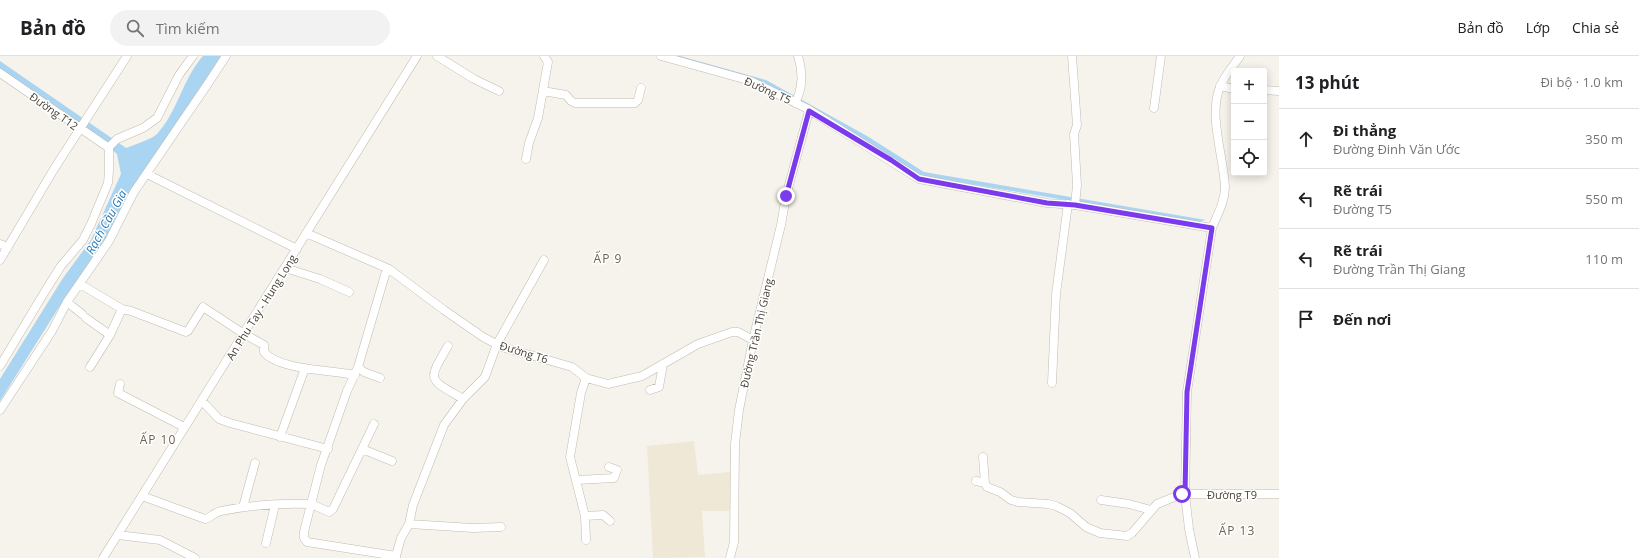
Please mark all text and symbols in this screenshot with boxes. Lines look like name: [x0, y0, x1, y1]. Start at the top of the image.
search box: [110, 10, 390, 46]
text: Bản đồ: [20, 15, 86, 41]
icon: search: [124, 17, 146, 39]
text: Tìm kiếm: [156, 18, 220, 38]
text: Bản đồ: [1458, 18, 1504, 37]
text: Lớp: [1526, 18, 1550, 37]
text: Chia sẻ: [1572, 18, 1619, 37]
map controls: [1231, 68, 1267, 176]
button: +: [1231, 68, 1267, 104]
text: 13 phút: [1295, 71, 1359, 94]
street label: Đường T5: [742, 73, 794, 107]
text: Đi bộ · 1.0 km: [1540, 73, 1623, 91]
street label: Đường T12: [27, 89, 81, 133]
button: −: [1231, 104, 1267, 140]
text: Đi thẳng: [1333, 120, 1396, 140]
icon: ahead: [1295, 128, 1317, 150]
text: 350 m: [1585, 130, 1623, 148]
button: locate: [1231, 140, 1267, 176]
text: Đường Đinh Văn Ước: [1333, 140, 1460, 158]
text: Rẽ trái: [1333, 180, 1383, 200]
water label: Rạch Cầu Gia: [81, 187, 131, 257]
route end: [777, 187, 795, 205]
icon: left: [1295, 188, 1317, 210]
text: 550 m: [1585, 190, 1623, 208]
text: Đường T5: [1333, 200, 1392, 218]
text: Rẽ trái: [1333, 240, 1383, 260]
icon: left: [1295, 248, 1317, 270]
district label: ẤP 9: [594, 250, 622, 267]
text: 110 m: [1585, 250, 1623, 268]
street label: An Phu Tay - Hung Long: [222, 251, 300, 363]
text: Đường Trần Thị Giang: [1333, 260, 1465, 278]
street label: Đường Trần Thị Giang: [736, 277, 776, 389]
icon: arrive: [1295, 308, 1317, 330]
text: Đến nơi: [1333, 309, 1391, 329]
street label: Đường T6: [498, 338, 550, 366]
district label: ẤP 10: [140, 431, 176, 448]
route start: [1173, 485, 1191, 503]
street label: Đường T9: [1207, 487, 1257, 502]
district label: ẤP 13: [1219, 522, 1255, 539]

